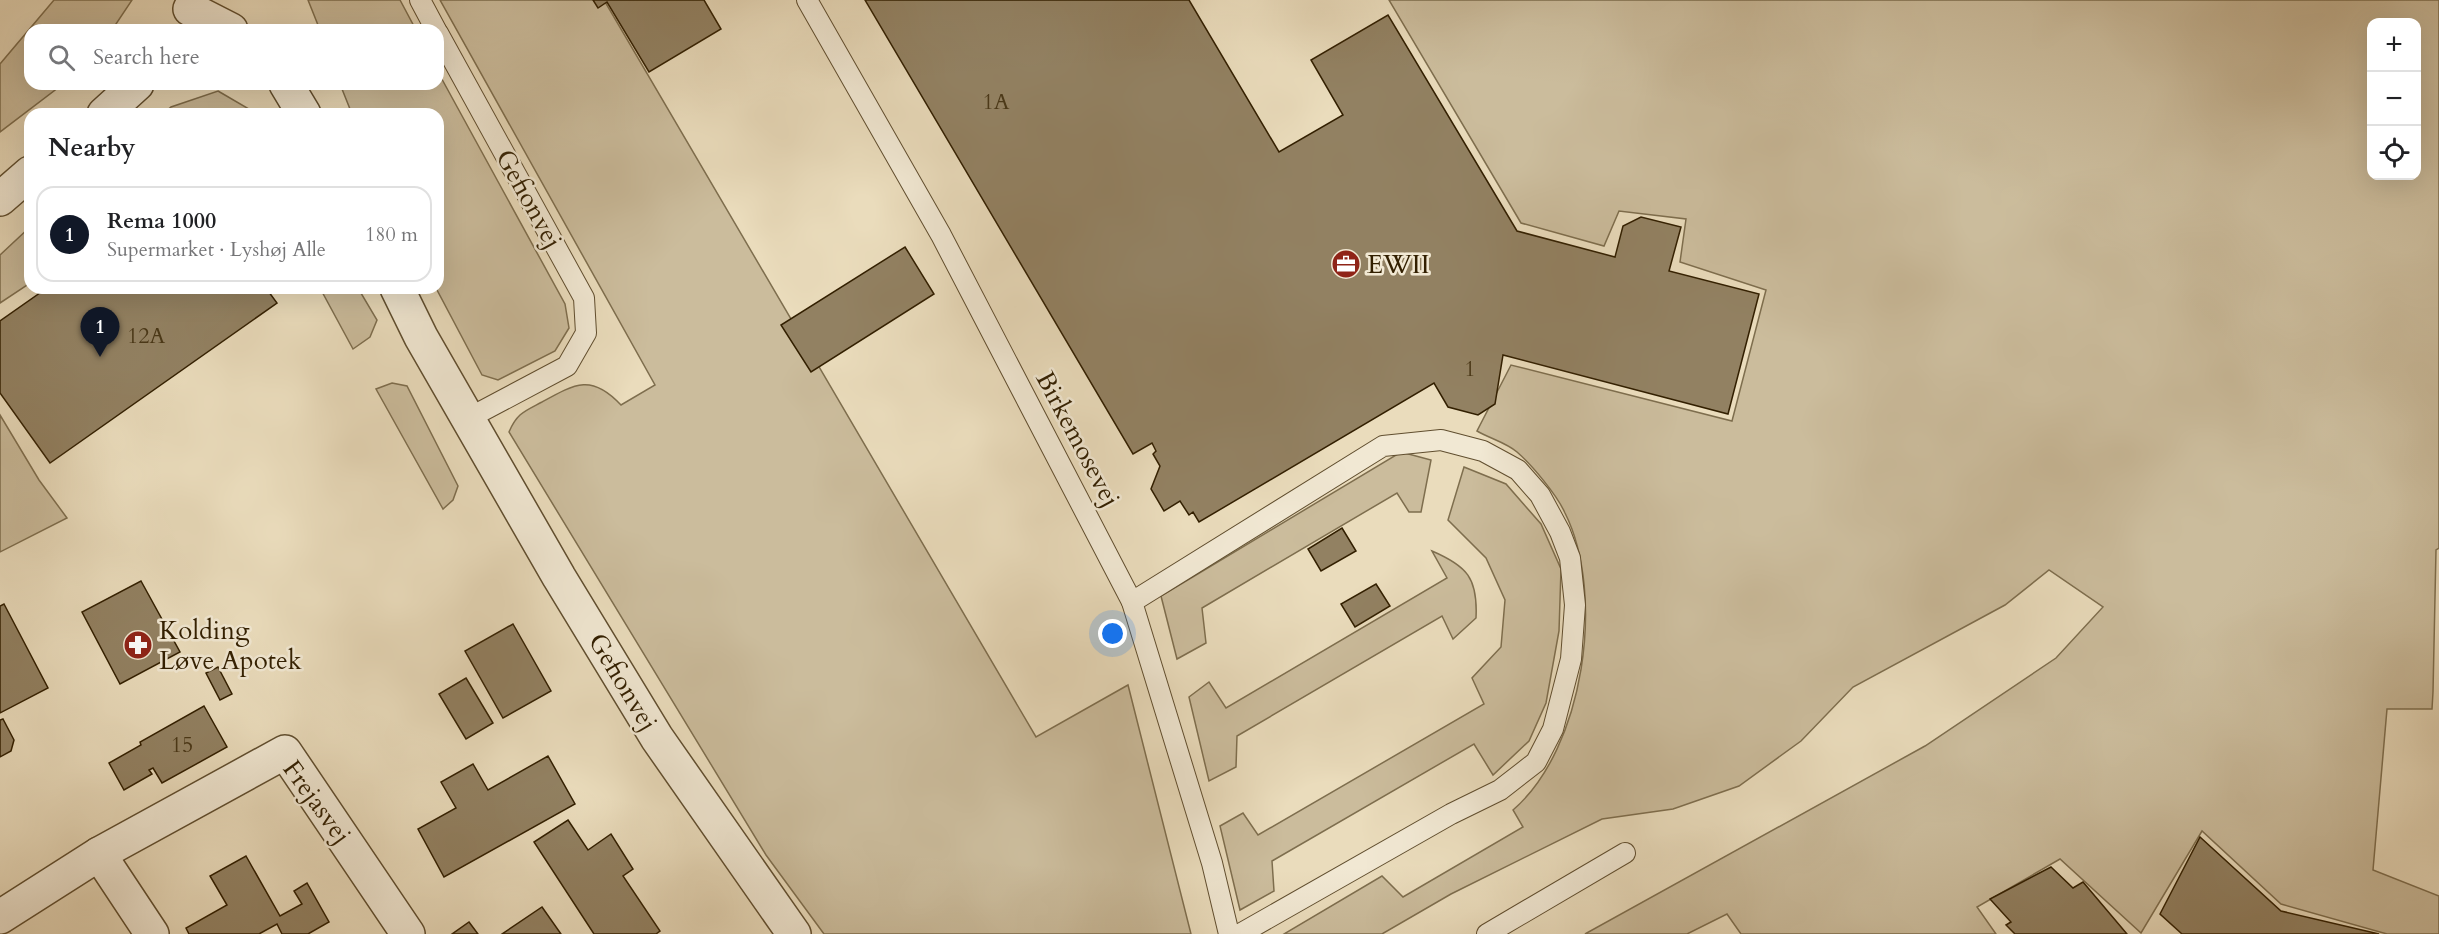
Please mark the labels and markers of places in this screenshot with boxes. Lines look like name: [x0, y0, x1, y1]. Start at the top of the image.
place label: EWII: [1367, 247, 1430, 282]
office icon: EWII: [1330, 248, 1362, 280]
pin: 1: [80, 308, 120, 357]
place label: Kolding Løve Apotek: [159, 613, 302, 678]
pharmacy icon: Kolding Løve Apotek: [122, 629, 154, 661]

